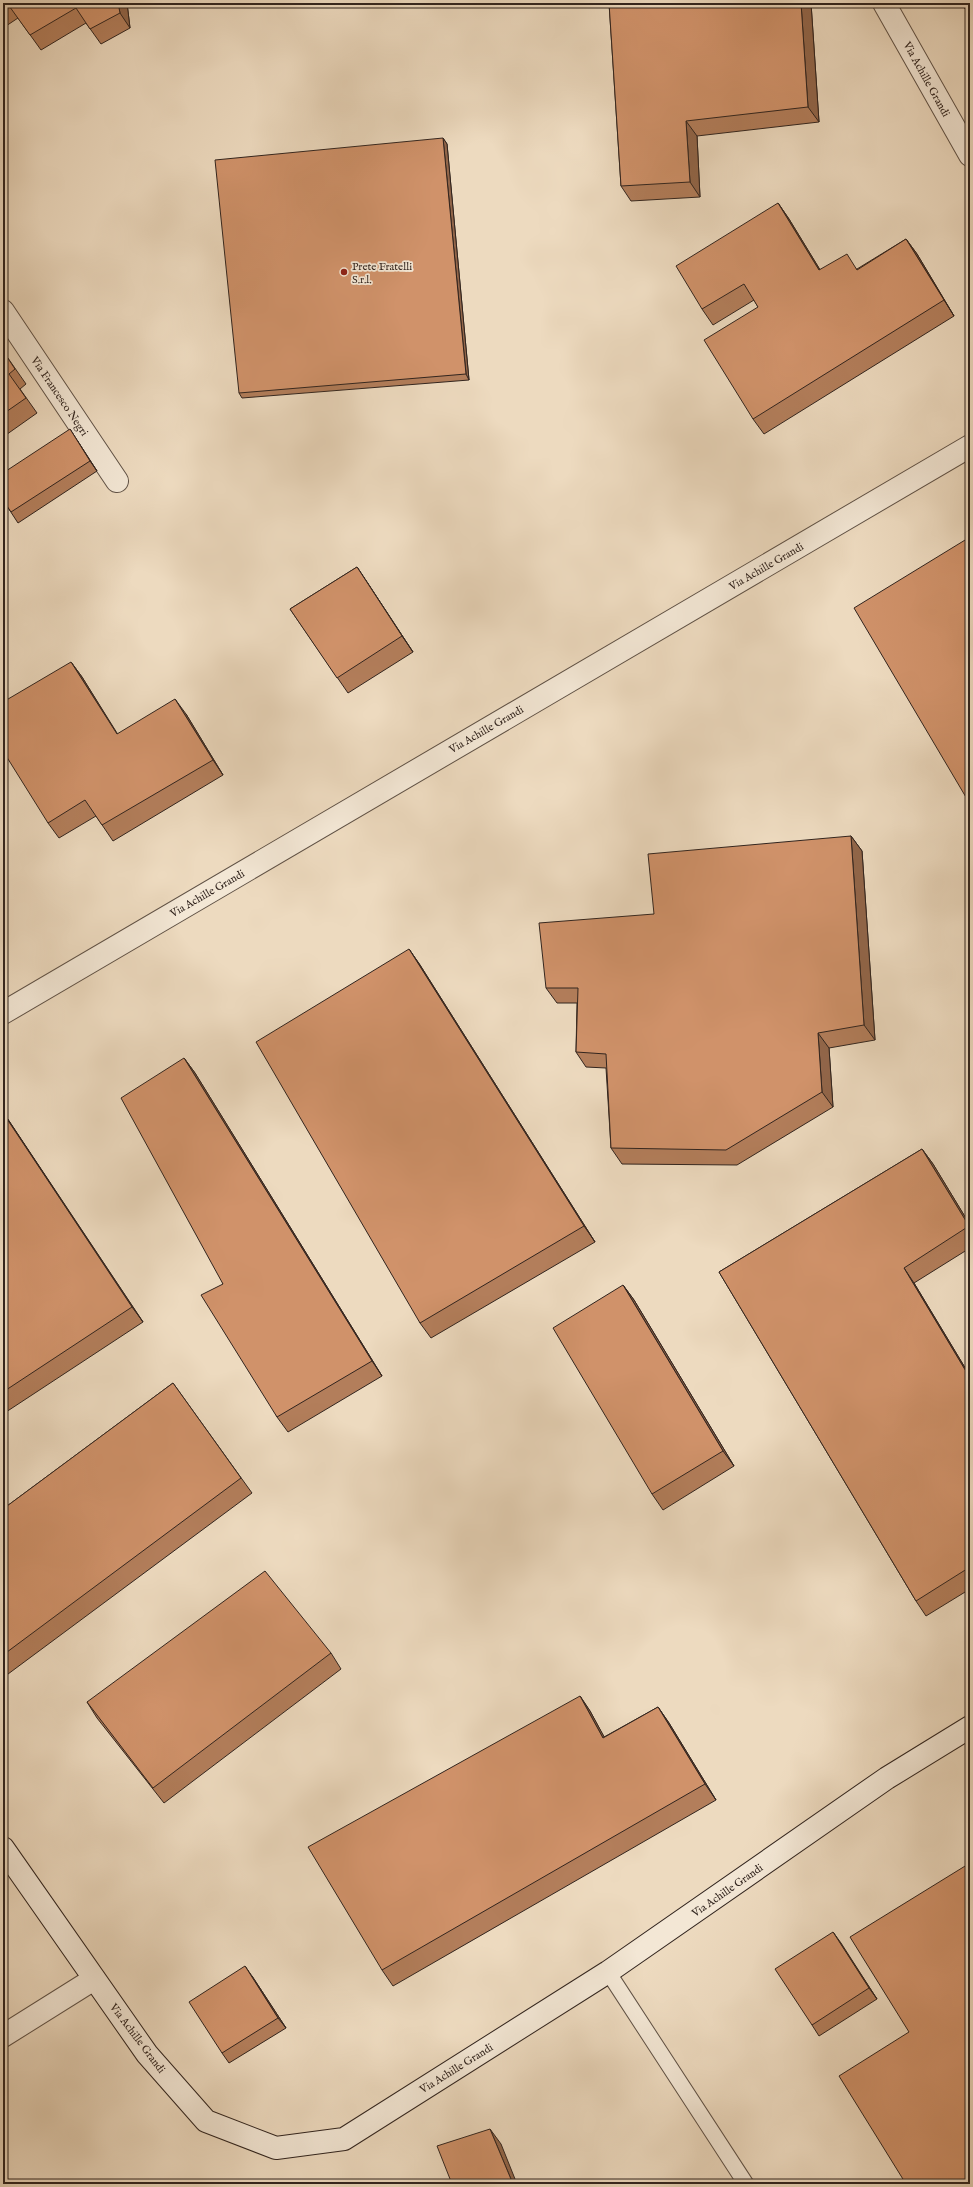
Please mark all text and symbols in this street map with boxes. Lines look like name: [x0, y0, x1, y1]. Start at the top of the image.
street label: Via Achille Grandi: [899, 39, 953, 120]
place label: Prete Fratelli S.r.l.: [352, 260, 412, 287]
marker: Prete Fratelli S.r.l.: [339, 267, 349, 277]
street label: Via Francesco Negri: [27, 353, 91, 439]
street label: Via Achille Grandi: [726, 540, 806, 594]
street label: Via Achille Grandi: [446, 703, 526, 757]
street label: Via Achille Grandi: [167, 867, 247, 921]
street label: Via Achille Grandi: [688, 1861, 766, 1921]
street label: Via Achille Grandi: [106, 2000, 168, 2076]
street label: Via Achille Grandi: [416, 2041, 496, 2098]

